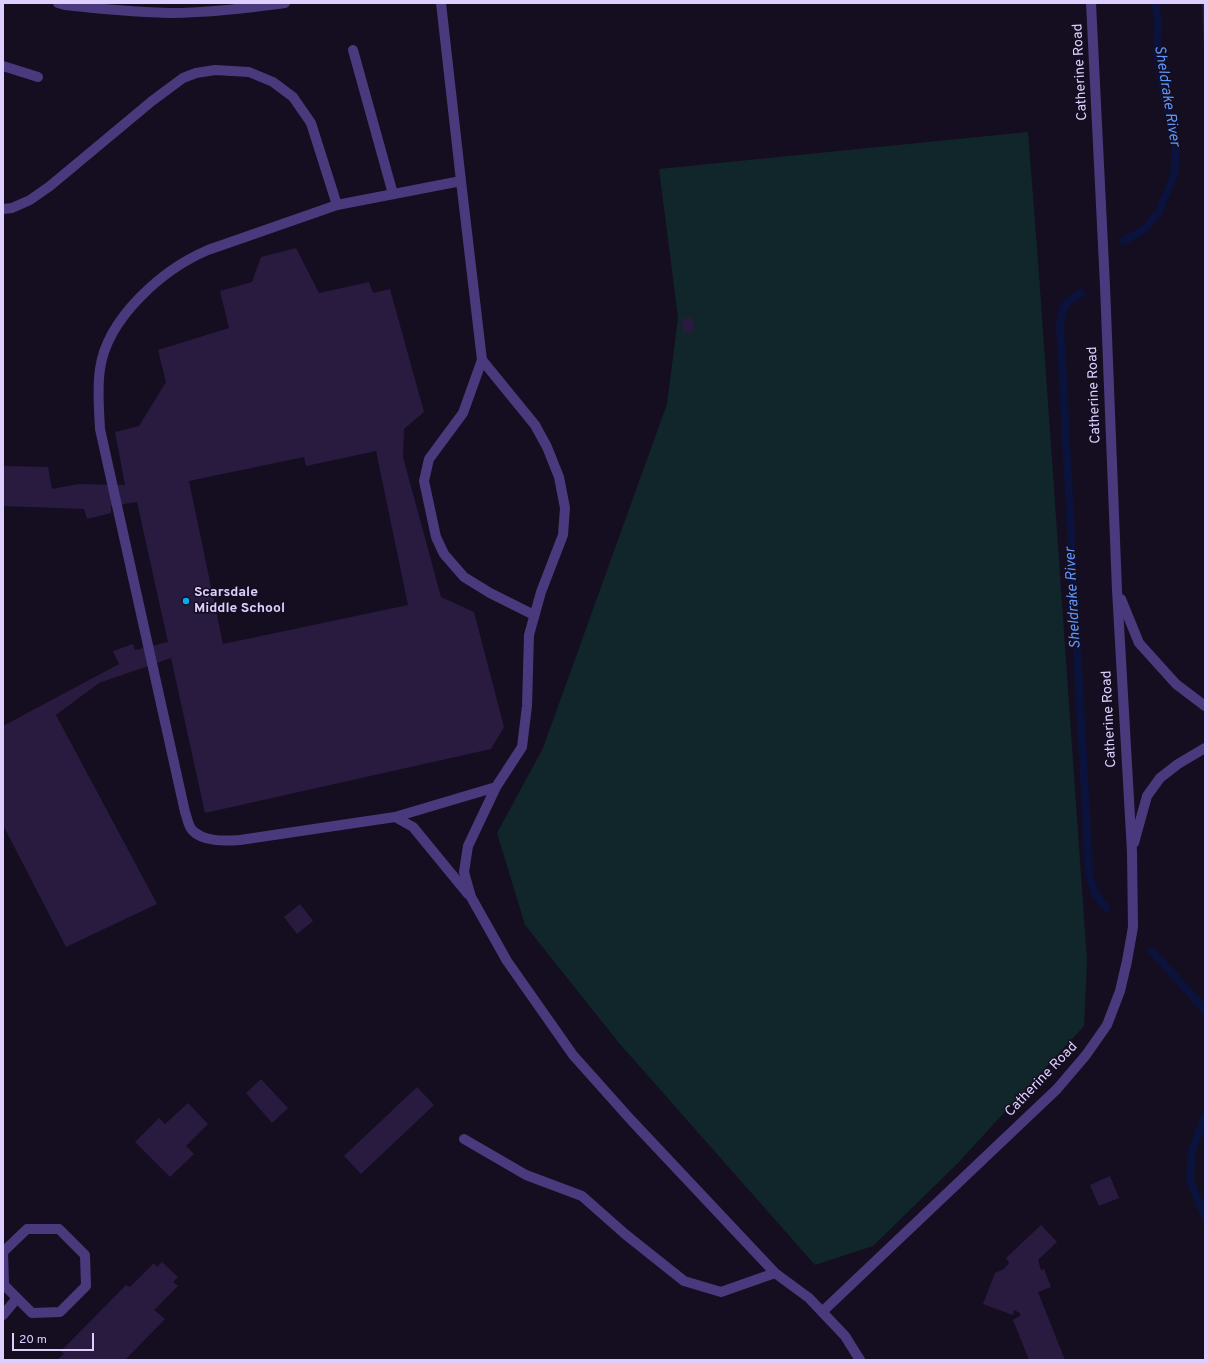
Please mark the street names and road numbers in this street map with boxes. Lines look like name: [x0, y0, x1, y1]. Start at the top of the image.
street label: Catherine Road: [1070, 23, 1092, 121]
street label: Catherine Road: [1085, 346, 1105, 444]
street label: Catherine Road: [1099, 670, 1121, 768]
street label: Catherine Road: [1002, 1039, 1082, 1121]

